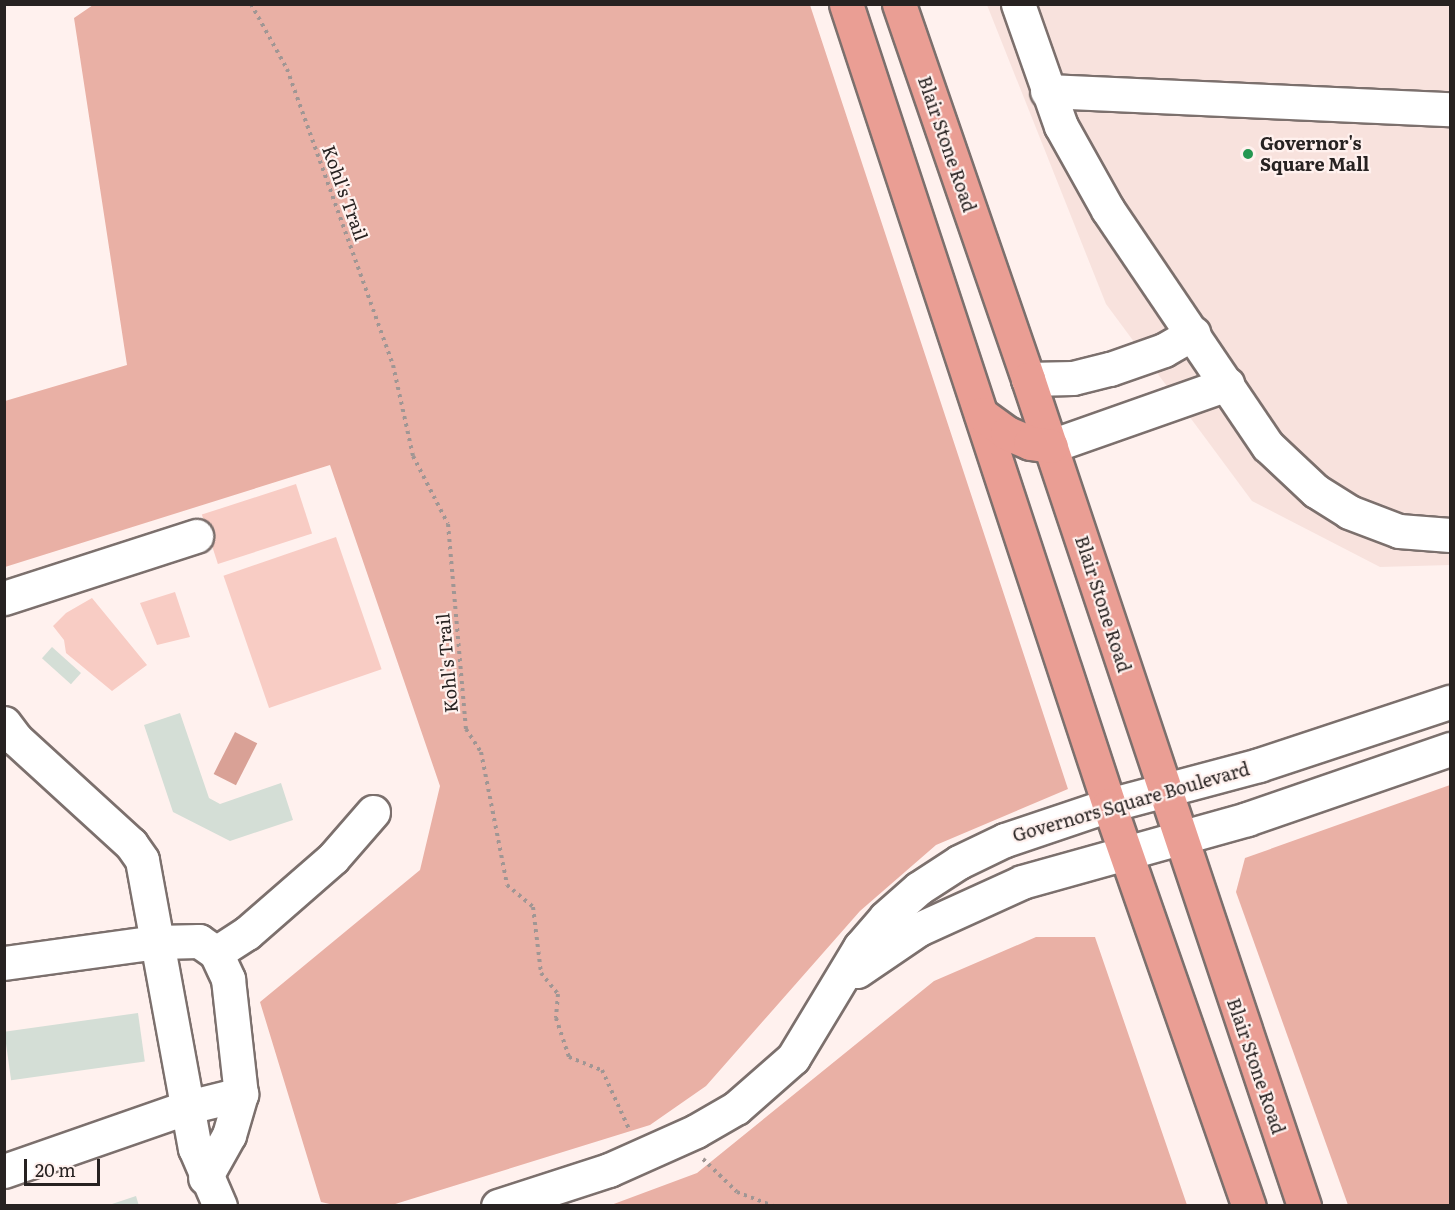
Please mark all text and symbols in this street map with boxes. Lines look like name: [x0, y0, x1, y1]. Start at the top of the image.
street label: Blair Stone Road: [914, 73, 980, 215]
place label: Governor's Square Mall: [1260, 133, 1369, 176]
street label: Kohl's Trail: [318, 142, 372, 244]
marker: Governor's Square Mall: [1241, 147, 1255, 161]
street label: Blair Stone Road: [1071, 533, 1135, 675]
street label: Kohl's Trail: [432, 612, 462, 714]
street label: Governors Square Boulevard: [1010, 758, 1252, 846]
street label: Blair Stone Road: [1223, 995, 1289, 1137]
scale bar: [27, 1147, 104, 1185]
text: 20 m: [35, 1156, 76, 1183]

